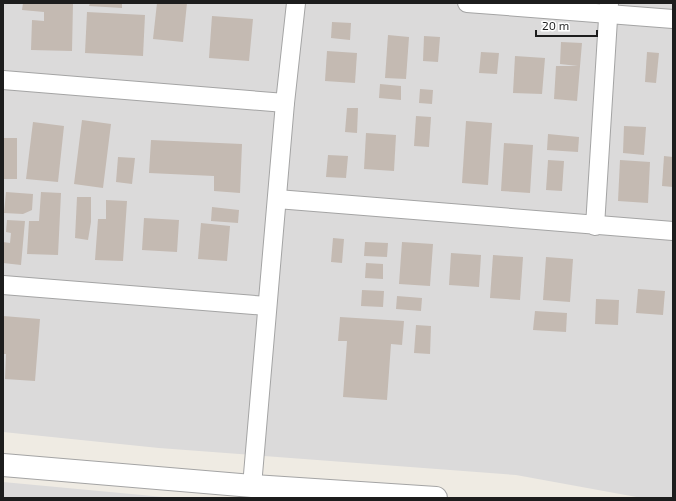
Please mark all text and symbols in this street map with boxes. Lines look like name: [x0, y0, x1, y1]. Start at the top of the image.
scale bar: [536, 12, 597, 38]
text: 20 m: [542, 18, 569, 32]

